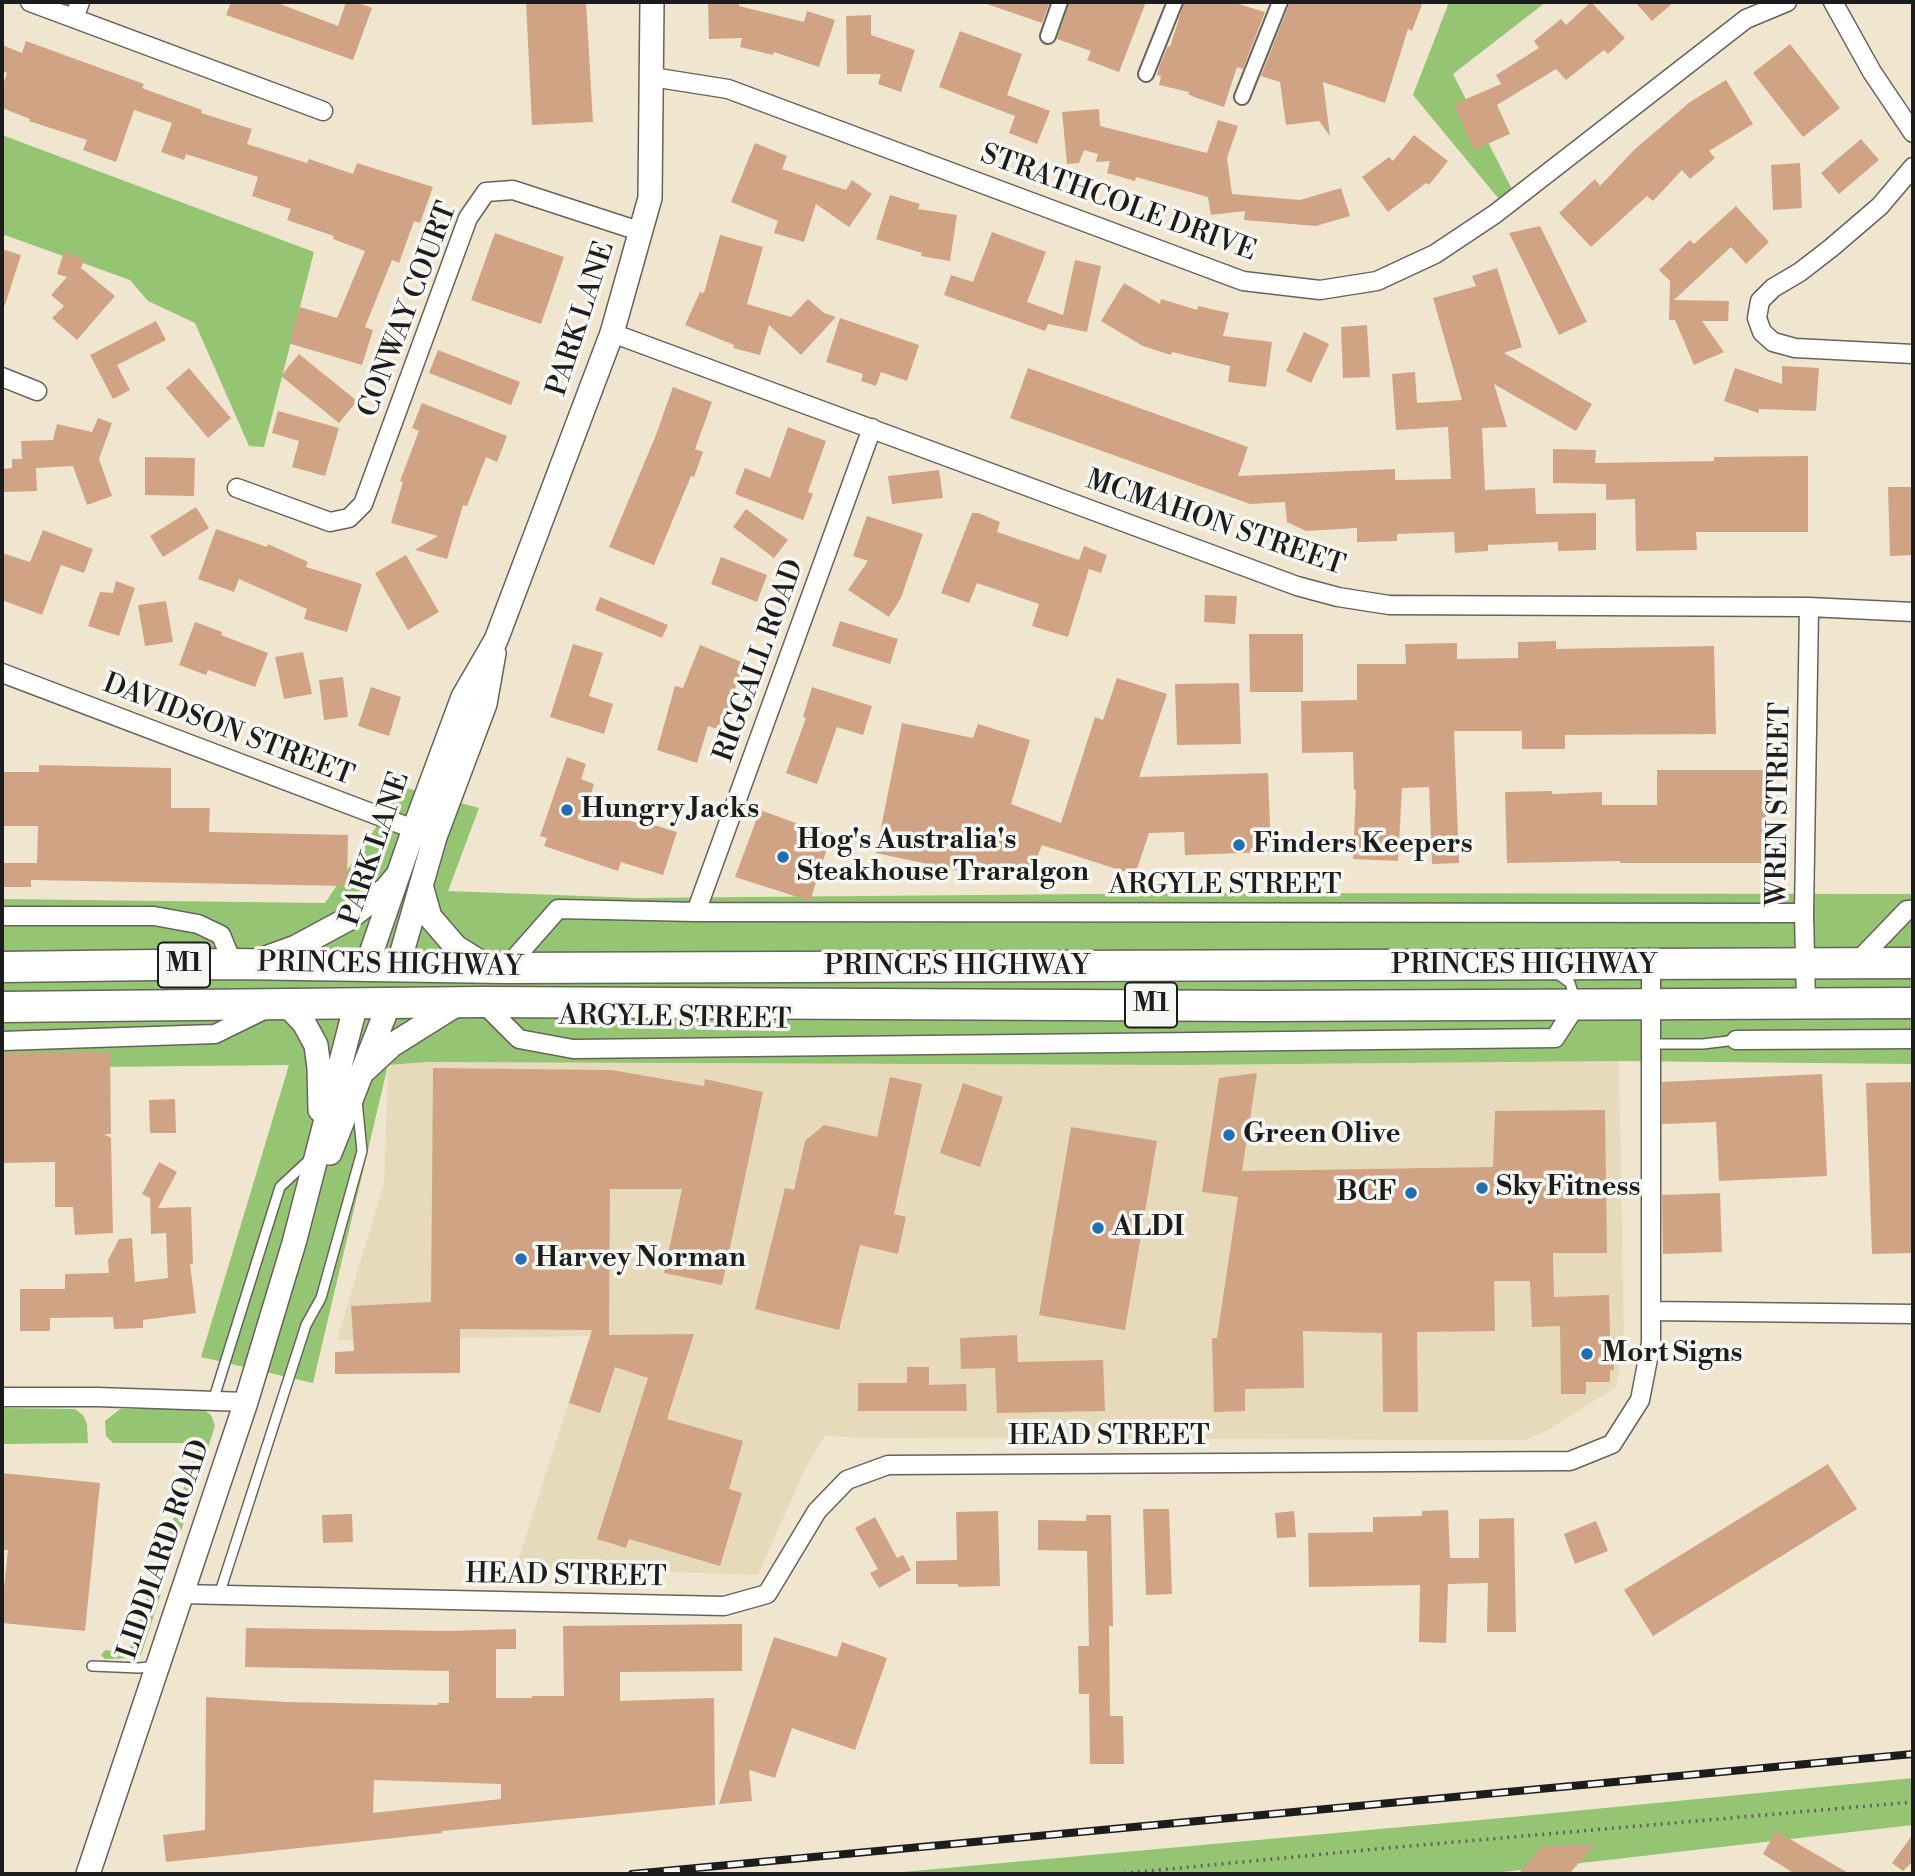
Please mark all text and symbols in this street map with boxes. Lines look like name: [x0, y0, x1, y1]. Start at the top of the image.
street label: STRATHCOLE DRIVE: [976, 139, 1260, 269]
street label: CONWAY COURT: [353, 198, 465, 422]
street label: PARK LANE: [541, 238, 623, 400]
street label: MCMAHON STREET: [1081, 464, 1349, 584]
street label: RIGGALL ROAD: [708, 555, 812, 767]
street label: DAVIDSON STREET: [98, 668, 358, 794]
street label: WREN STREET: [1761, 702, 1799, 906]
street label: PARK LANE: [334, 768, 418, 930]
place label: Hungry Jacks: [581, 793, 759, 827]
marker: Hungry Jacks: [559, 802, 575, 818]
place label: Hog's Australia's Steakhouse Traralgon: [797, 824, 1089, 890]
place label: Finders Keepers: [1253, 828, 1473, 862]
marker: Finders Keepers: [1231, 837, 1247, 853]
marker: Hog's Australia's Steakhouse Traralgon: [775, 849, 791, 865]
street label: ARGYLE STREET: [1109, 869, 1341, 903]
road number: M1: [158, 942, 210, 988]
street label: PRINCES HIGHWAY: [257, 947, 523, 985]
street label: PRINCES HIGHWAY: [1391, 949, 1657, 983]
street label: PRINCES HIGHWAY: [824, 950, 1090, 984]
road number: M1: [1125, 982, 1177, 1028]
street label: ARGYLE STREET: [558, 1000, 792, 1038]
place label: Green Olive: [1243, 1118, 1400, 1152]
marker: Green Olive: [1221, 1127, 1237, 1143]
place label: Sky Fitness: [1496, 1171, 1641, 1205]
place label: BCF: [1336, 1176, 1397, 1210]
marker: Sky Fitness: [1474, 1180, 1490, 1196]
marker: BCF: [1403, 1185, 1419, 1201]
place label: ALDI: [1112, 1211, 1184, 1245]
marker: ALDI: [1090, 1220, 1106, 1236]
place label: Harvey Norman: [535, 1242, 746, 1276]
marker: Harvey Norman: [513, 1251, 529, 1267]
place label: Mort Signs: [1601, 1337, 1743, 1371]
marker: Mort Signs: [1579, 1346, 1595, 1362]
street label: HEAD STREET: [1008, 1420, 1210, 1454]
street label: LIDDIARD ROAD: [112, 1436, 218, 1664]
street label: HEAD STREET: [465, 1558, 667, 1596]

